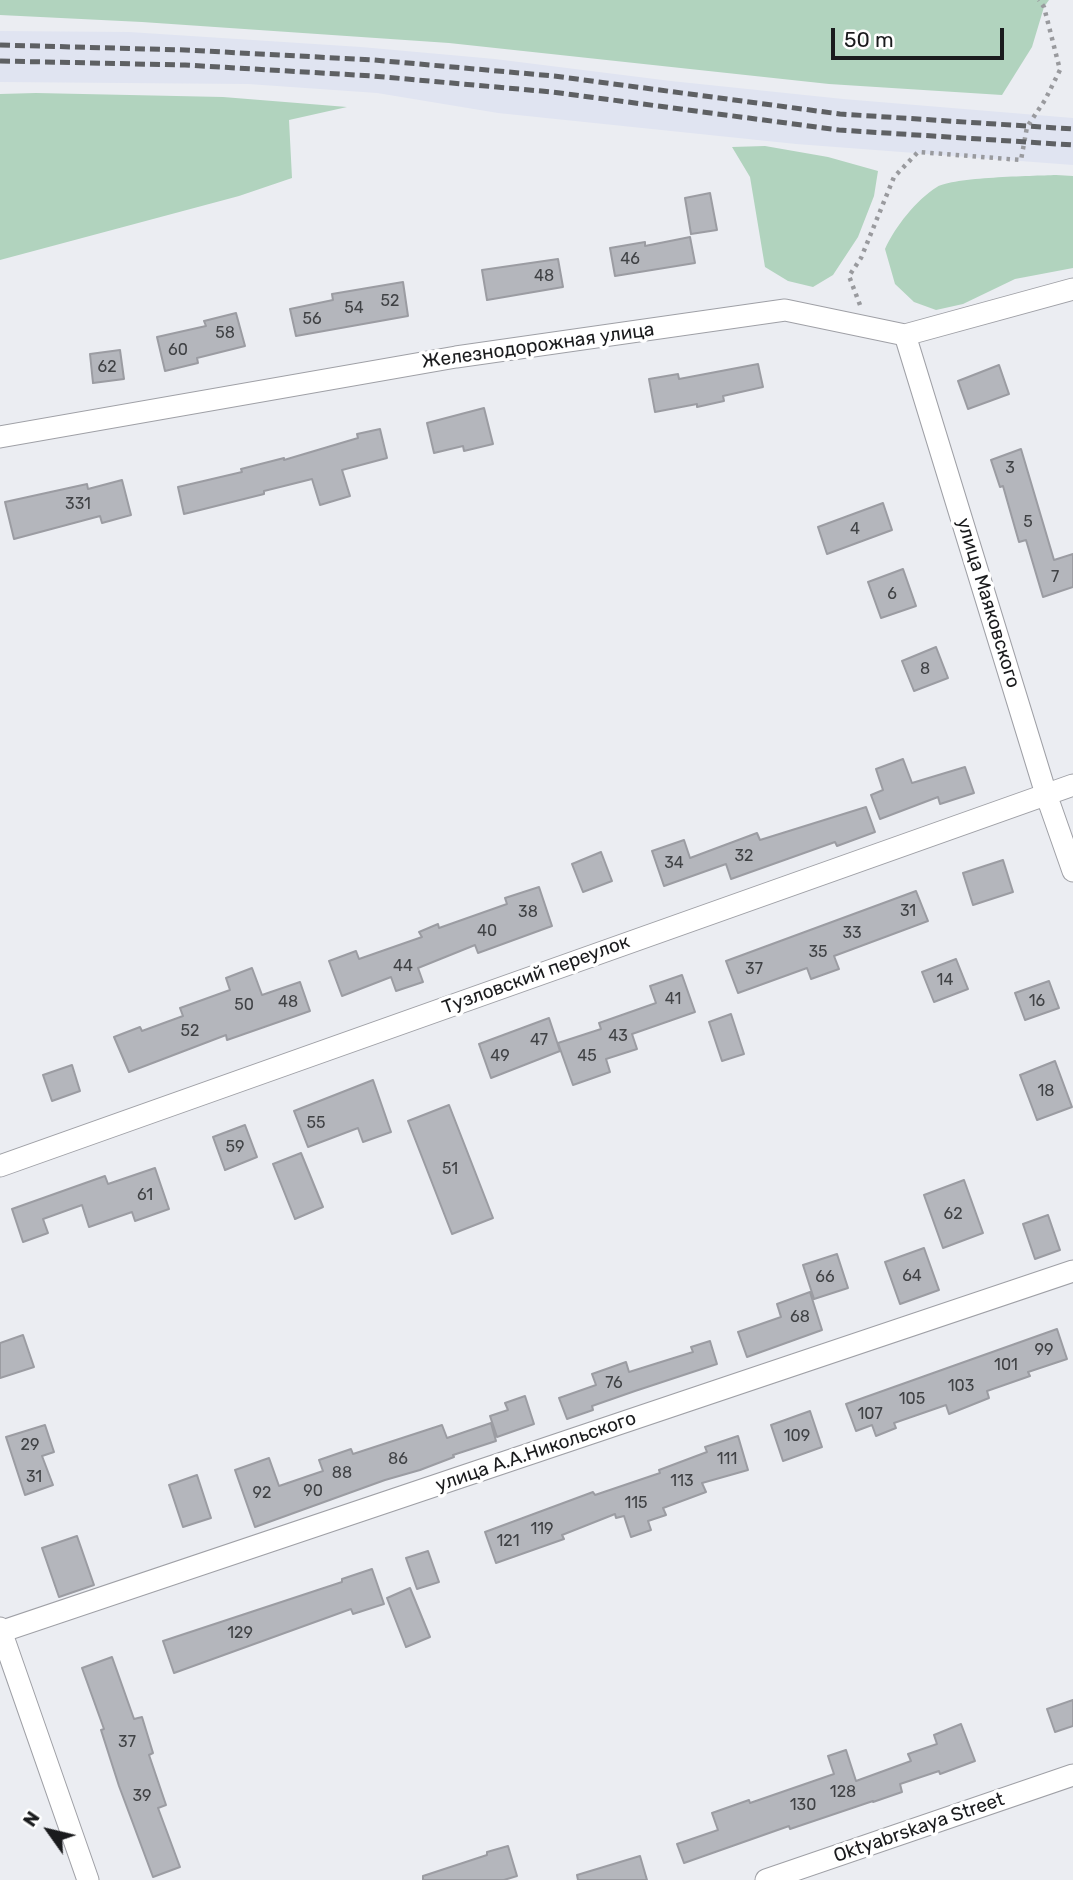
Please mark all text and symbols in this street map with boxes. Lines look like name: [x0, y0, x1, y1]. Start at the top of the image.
scale bar: [835, 14, 1008, 58]
text: 50 m: [844, 27, 894, 52]
house number: 46: [620, 249, 640, 269]
house number: 48: [534, 266, 554, 286]
house number: 52: [381, 291, 399, 311]
house number: 54: [344, 298, 364, 318]
house number: 56: [302, 309, 322, 329]
street label: Железнодорожная улица: [420, 318, 656, 374]
house number: 58: [215, 323, 235, 343]
house number: 60: [168, 340, 188, 360]
house number: 62: [97, 357, 117, 377]
house number: 3: [1005, 458, 1015, 478]
house number: 331: [65, 494, 91, 514]
house number: 5: [1023, 512, 1033, 532]
street label: улица Маяковского: [951, 515, 1025, 691]
house number: 4: [850, 519, 860, 539]
house number: 7: [1051, 567, 1059, 587]
house number: 6: [887, 584, 897, 604]
house number: 8: [920, 659, 930, 679]
house number: 32: [734, 846, 754, 866]
house number: 34: [664, 853, 684, 873]
house number: 31: [900, 901, 916, 921]
house number: 38: [518, 902, 538, 922]
house number: 40: [477, 921, 497, 941]
house number: 33: [842, 923, 862, 943]
street label: Тузловский переулок: [439, 930, 633, 1020]
house number: 35: [808, 942, 828, 962]
house number: 44: [393, 956, 413, 976]
house number: 37: [745, 959, 763, 979]
house number: 14: [937, 970, 953, 990]
house number: 41: [665, 989, 681, 1009]
house number: 16: [1029, 991, 1045, 1011]
house number: 48: [278, 992, 298, 1012]
house number: 50: [234, 995, 254, 1015]
house number: 52: [181, 1021, 199, 1041]
house number: 43: [608, 1026, 628, 1046]
house number: 47: [530, 1030, 548, 1050]
house number: 49: [490, 1046, 510, 1066]
house number: 45: [577, 1046, 597, 1066]
house number: 18: [1037, 1081, 1055, 1101]
house number: 55: [306, 1113, 326, 1133]
house number: 59: [226, 1137, 244, 1157]
house number: 51: [442, 1159, 458, 1179]
house number: 61: [137, 1185, 153, 1205]
house number: 62: [943, 1204, 963, 1224]
house number: 64: [902, 1266, 922, 1286]
house number: 66: [815, 1267, 835, 1287]
house number: 68: [790, 1307, 810, 1327]
house number: 99: [1035, 1340, 1053, 1360]
house number: 101: [994, 1355, 1018, 1375]
house number: 76: [605, 1373, 623, 1393]
house number: 103: [948, 1376, 974, 1396]
house number: 105: [899, 1389, 925, 1409]
house number: 107: [857, 1404, 883, 1424]
street label: улица А.А.Никольского: [433, 1407, 639, 1497]
house number: 109: [784, 1426, 810, 1446]
house number: 29: [21, 1435, 39, 1455]
house number: 86: [388, 1449, 408, 1469]
house number: 111: [717, 1449, 737, 1469]
house number: 88: [332, 1463, 352, 1483]
house number: 31: [26, 1467, 42, 1487]
house number: 113: [670, 1471, 694, 1491]
house number: 90: [303, 1481, 323, 1501]
house number: 92: [253, 1483, 271, 1503]
house number: 115: [624, 1493, 648, 1513]
house number: 119: [530, 1519, 554, 1539]
house number: 121: [496, 1531, 520, 1551]
house number: 129: [227, 1623, 253, 1643]
house number: 37: [118, 1732, 136, 1752]
house number: 128: [830, 1782, 856, 1802]
house number: 39: [132, 1786, 152, 1806]
street label: Oktyabrskaya Street: [831, 1788, 1007, 1868]
house number: 130: [790, 1795, 816, 1815]
north arrow: [14, 1796, 84, 1866]
text: N: [18, 1807, 45, 1831]

